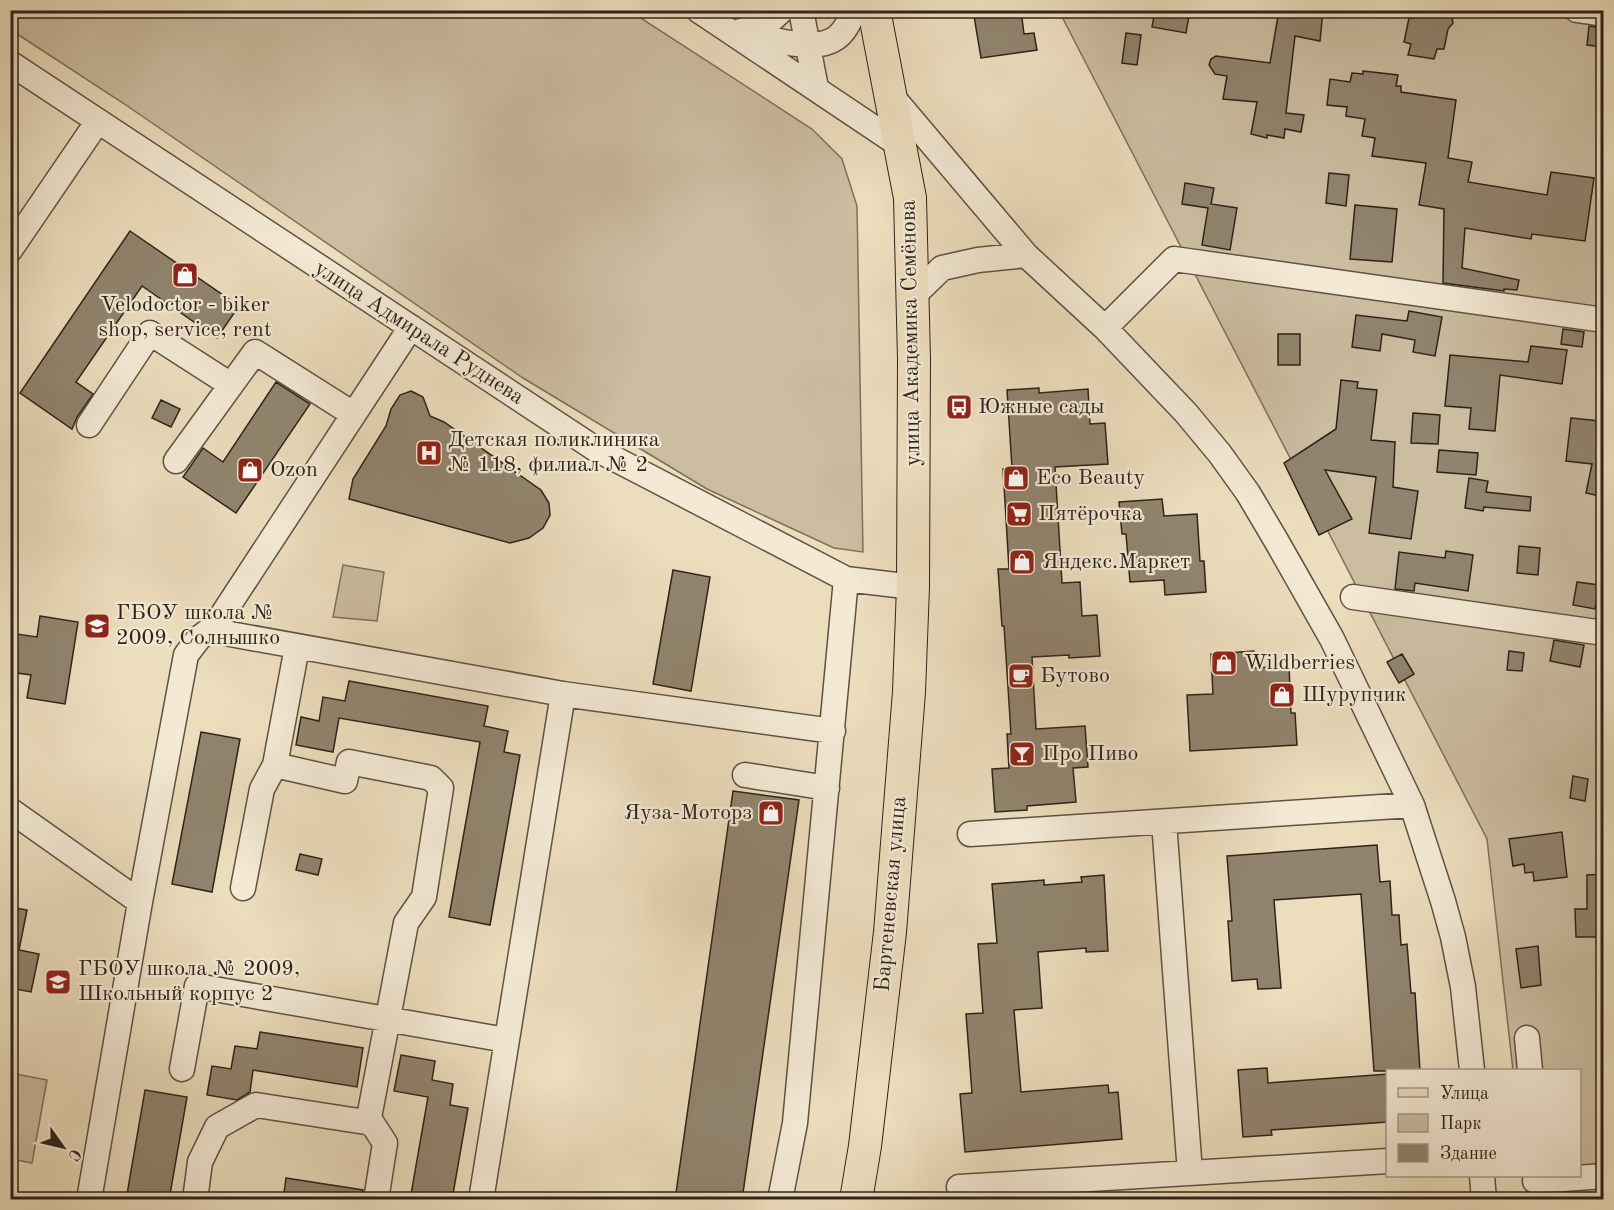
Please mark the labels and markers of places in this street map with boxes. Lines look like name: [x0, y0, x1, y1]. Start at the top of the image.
shop icon: Velodoctor - biker shop, service, rent: [170, 260, 200, 290]
place label: Velodoctor - biker shop, service, rent: [98, 294, 272, 341]
bus stop icon: Южные сады: [944, 392, 974, 422]
place label: Южные сады: [978, 396, 1104, 418]
place label: Детская поликлиника № 118, филиал № 2: [448, 429, 660, 476]
hospital icon: Детская поликлиника № 118, филиал № 2: [414, 438, 444, 468]
shop icon: Ozon: [235, 455, 265, 485]
place label: Ozon: [270, 459, 318, 481]
shop icon: Eco Beauty: [1001, 463, 1031, 493]
place label: Eco Beauty: [1036, 467, 1145, 489]
supermarket icon: Пятёрочка: [1004, 499, 1034, 529]
place label: Пятёрочка: [1038, 503, 1143, 525]
shop icon: Яндекс.Маркет: [1007, 547, 1037, 577]
place label: Яндекс.Маркет: [1042, 551, 1191, 573]
place label: ГБОУ школа № 2009, Солнышко: [116, 602, 280, 649]
school or university icon: ГБОУ школа № 2009, Солнышко: [82, 611, 112, 641]
shop icon: Wildberries: [1209, 648, 1239, 678]
place label: Wildberries: [1244, 652, 1355, 674]
cafe icon: Бутово: [1006, 661, 1036, 691]
place label: Бутово: [1040, 665, 1110, 687]
shop icon: Шурупчик: [1267, 680, 1297, 710]
place label: Шурупчик: [1302, 684, 1406, 706]
bar icon: Про Пиво: [1007, 739, 1037, 769]
place label: Про Пиво: [1042, 743, 1138, 765]
shop icon: Яуза-Моторз: [756, 798, 786, 828]
place label: Яуза-Моторз: [624, 802, 752, 824]
place label: ГБОУ школа № 2009, Школьный корпус 2: [78, 958, 300, 1005]
school or university icon: ГБОУ школа № 2009, Школьный корпус 2: [43, 967, 73, 997]

